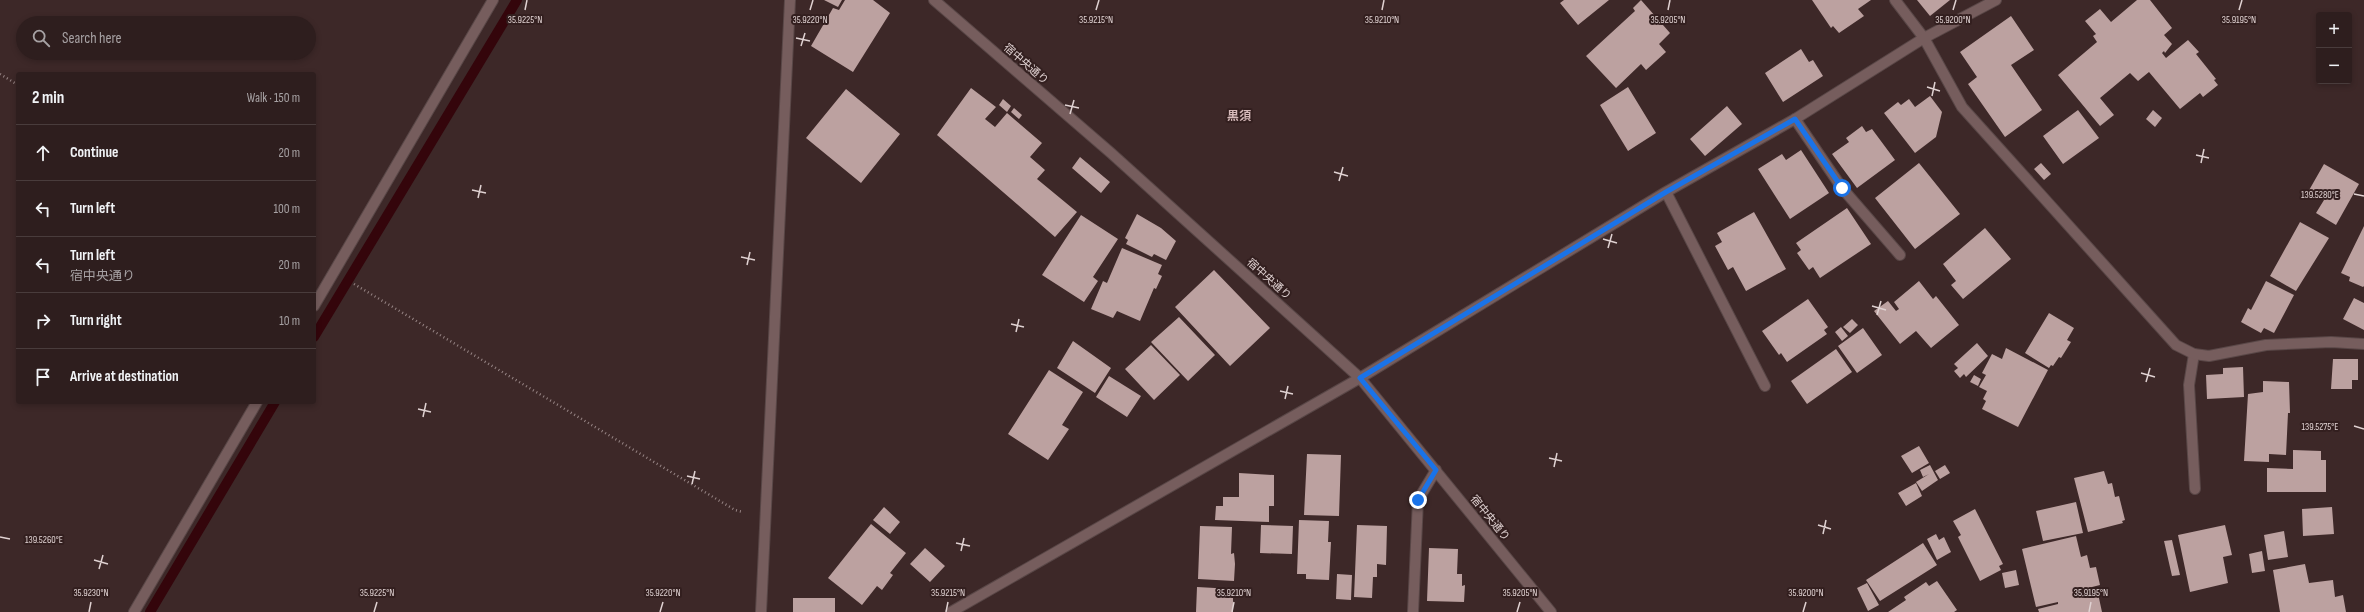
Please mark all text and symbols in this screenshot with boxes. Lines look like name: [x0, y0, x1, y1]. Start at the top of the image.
map controls: [2316, 12, 2352, 84]
button: +: [2316, 12, 2352, 48]
text: 35.9225°N: [508, 14, 542, 26]
text: 35.9220°N: [792, 14, 828, 26]
text: 35.9215°N: [1079, 14, 1113, 26]
text: 35.9210°N: [1365, 14, 1399, 26]
text: 35.9205°N: [1651, 14, 1685, 26]
text: 35.9200°N: [1935, 14, 1971, 26]
text: 35.9195°N: [2222, 14, 2256, 26]
search box: [16, 16, 316, 60]
icon: search: [30, 27, 52, 49]
text: Search here: [62, 29, 122, 48]
street label: 宿中央通り: [1001, 41, 1051, 87]
button: −: [2316, 48, 2352, 84]
text: 2 min: [32, 88, 64, 108]
text: Walk · 150 m: [247, 90, 300, 106]
district label: 黒須: [1227, 109, 1252, 124]
icon: ahead: [32, 142, 54, 164]
text: Continue: [70, 143, 119, 162]
text: 20 m: [278, 145, 300, 161]
route start: [1833, 179, 1851, 197]
text: 139.5280°E: [2301, 189, 2339, 201]
icon: left: [32, 198, 54, 220]
text: Turn left: [70, 199, 115, 218]
text: 100 m: [273, 201, 300, 217]
text: Turn left: [70, 246, 115, 265]
icon: left: [32, 254, 54, 276]
street label: 宿中央通り: [1244, 256, 1294, 302]
text: 20 m: [278, 257, 300, 273]
text: 宿中央通り: [70, 268, 135, 284]
icon: right: [32, 310, 54, 332]
text: Turn right: [70, 311, 122, 330]
text: 10 m: [279, 313, 300, 329]
icon: arrive: [32, 366, 54, 388]
text: Arrive at destination: [70, 367, 179, 386]
text: 139.5275°E: [2302, 421, 2338, 433]
route end: [1409, 491, 1427, 509]
street label: 宿中央通り: [1468, 493, 1512, 543]
text: 139.5260°E: [25, 534, 63, 546]
text: 35.9230°N: [73, 587, 109, 599]
text: 35.9225°N: [360, 587, 394, 599]
text: 35.9220°N: [645, 587, 681, 599]
text: 35.9215°N: [931, 587, 965, 599]
text: 35.9210°N: [1217, 587, 1251, 599]
text: 35.9205°N: [1503, 587, 1537, 599]
text: 35.9200°N: [1788, 587, 1824, 599]
text: 35.9195°N: [2074, 587, 2108, 599]

